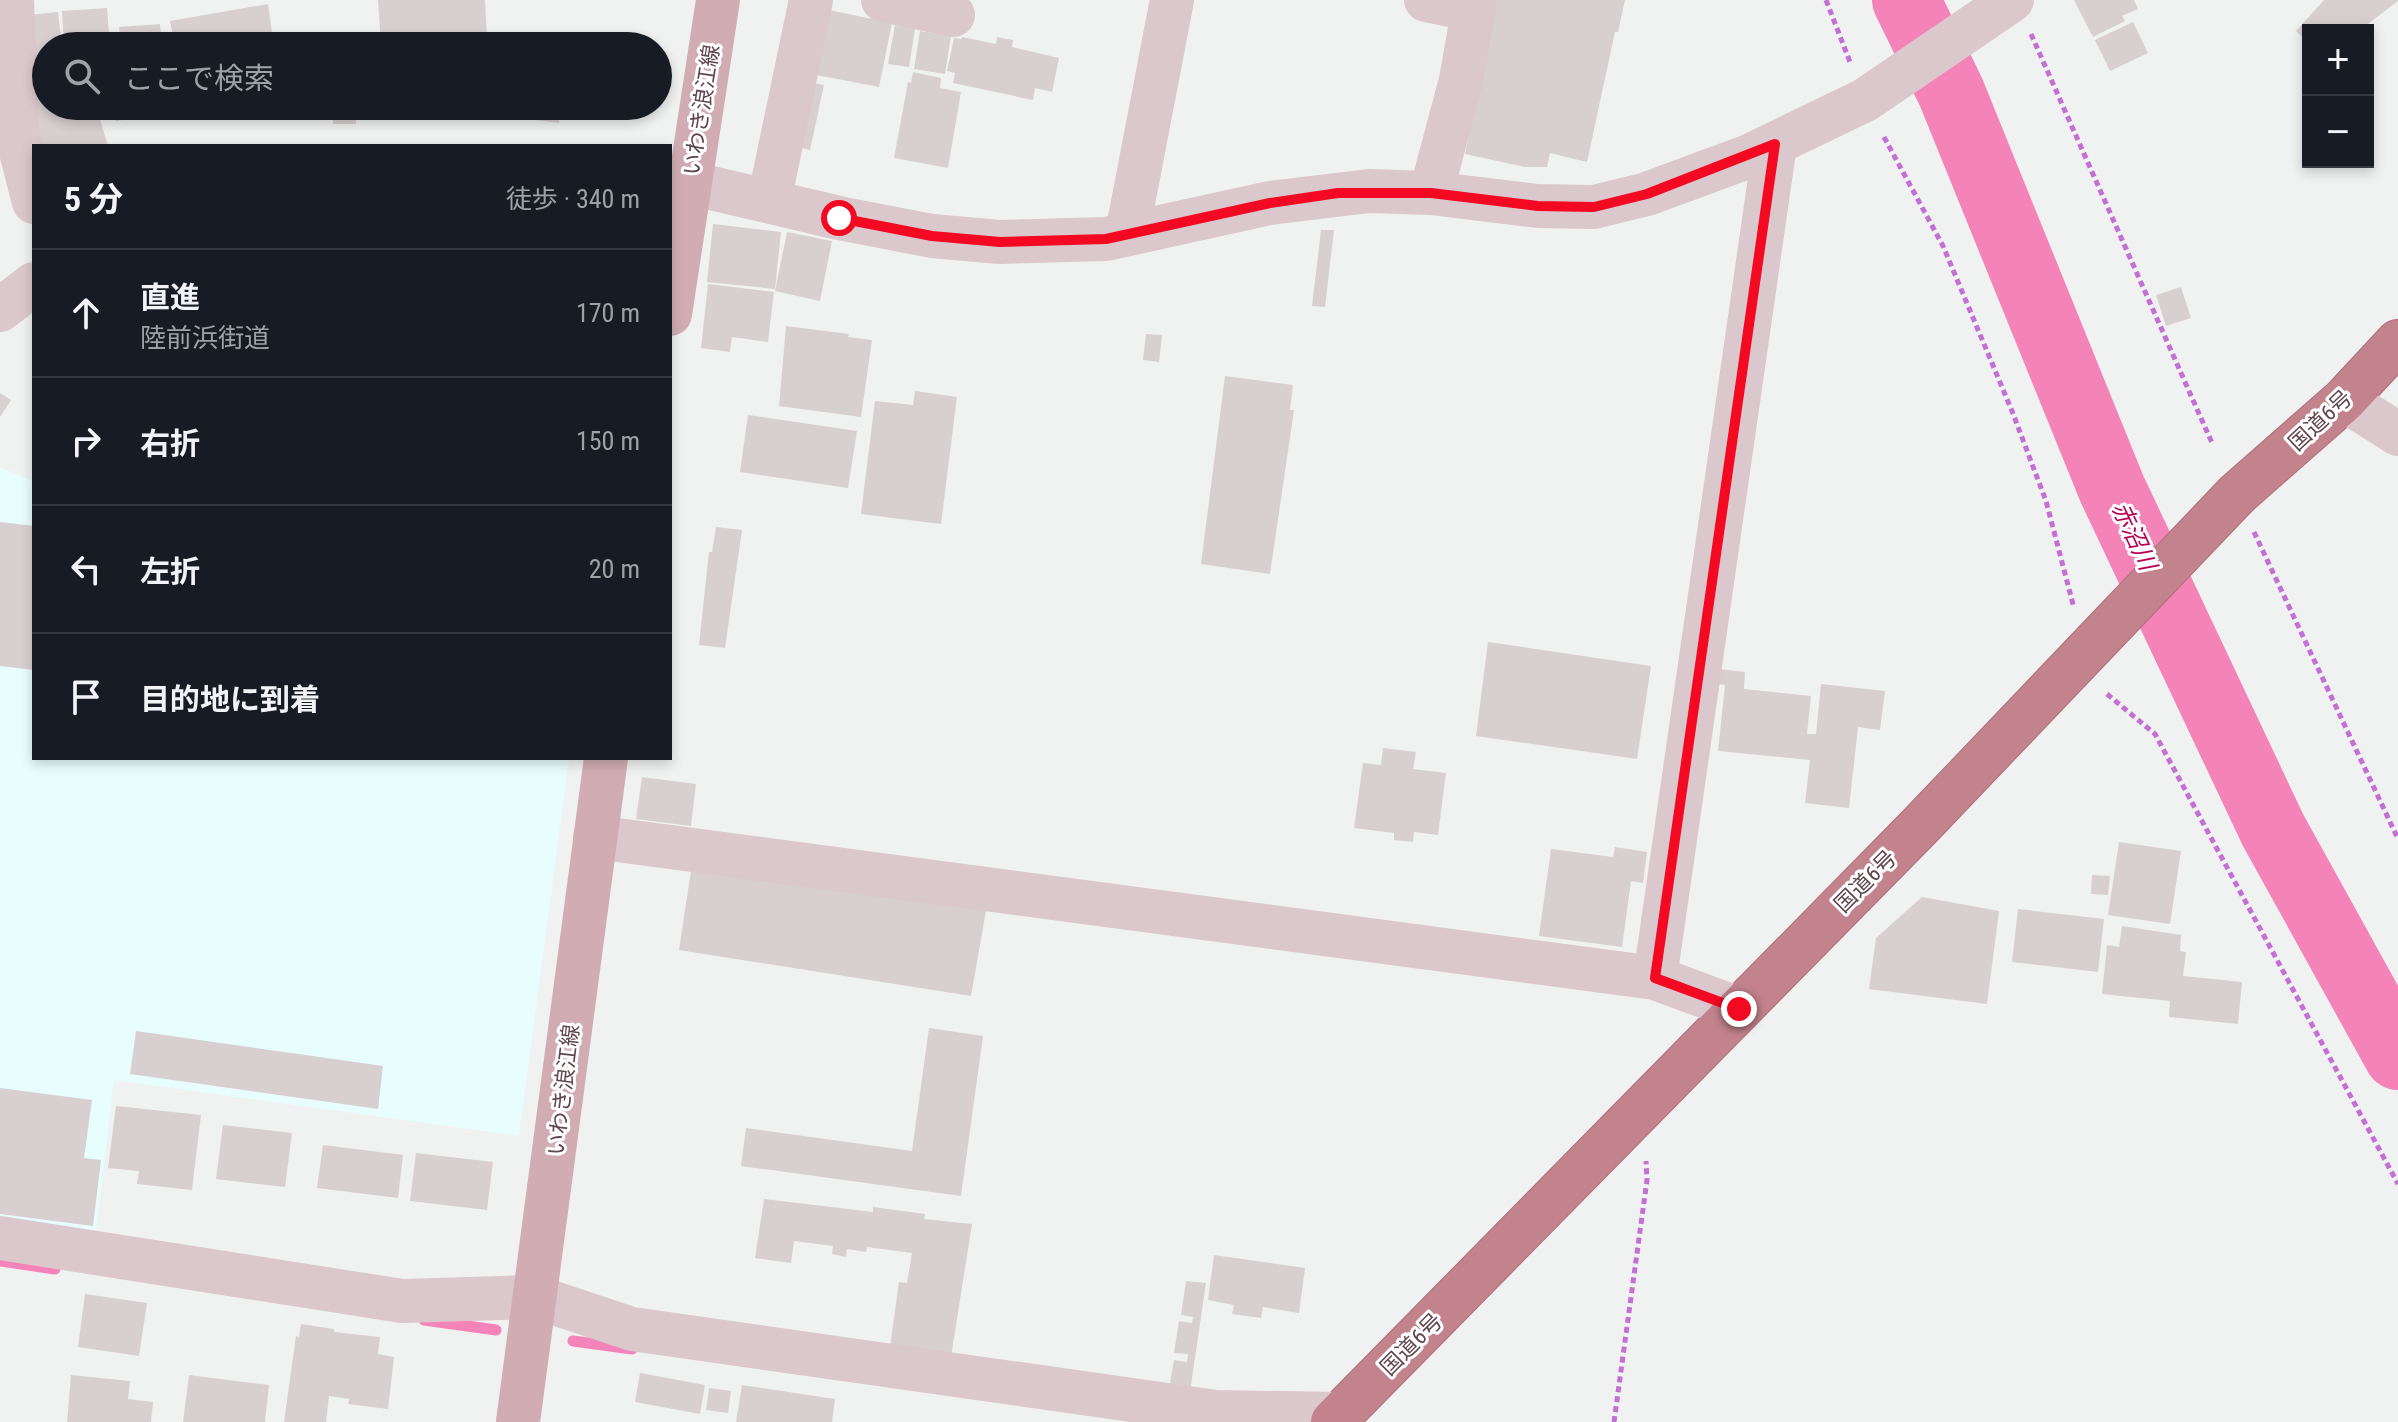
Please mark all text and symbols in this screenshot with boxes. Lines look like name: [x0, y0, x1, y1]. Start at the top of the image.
map controls: [2302, 24, 2374, 168]
button: +: [2302, 24, 2374, 96]
search box: [32, 32, 672, 120]
street label: いわき浪江線: [679, 43, 724, 177]
icon: search: [60, 54, 104, 98]
text: ここで検索: [124, 61, 274, 96]
button: −: [2302, 96, 2374, 168]
text: 5 分: [64, 179, 123, 219]
text: 徒歩 · 340 m: [506, 184, 640, 214]
route start: [821, 200, 857, 236]
text: 直進: [140, 280, 200, 315]
icon: ahead: [64, 291, 108, 335]
text: 170 m: [576, 298, 640, 328]
text: 陸前浜街道: [140, 323, 270, 353]
street label: 国道6号: [2284, 385, 2357, 456]
icon: right: [64, 419, 108, 463]
text: 右折: [140, 426, 200, 461]
text: 150 m: [576, 426, 640, 456]
water label: 赤沼川: [2106, 497, 2163, 577]
icon: left: [64, 547, 108, 591]
text: 左折: [140, 554, 200, 589]
text: 20 m: [589, 554, 640, 584]
icon: arrive: [64, 675, 108, 719]
text: 目的地に到着: [140, 682, 320, 717]
street label: 国道6号: [1829, 845, 1901, 917]
route end: [1721, 991, 1757, 1027]
street label: いわき浪江線: [543, 1023, 584, 1157]
street label: 国道6号: [1375, 1308, 1447, 1380]

